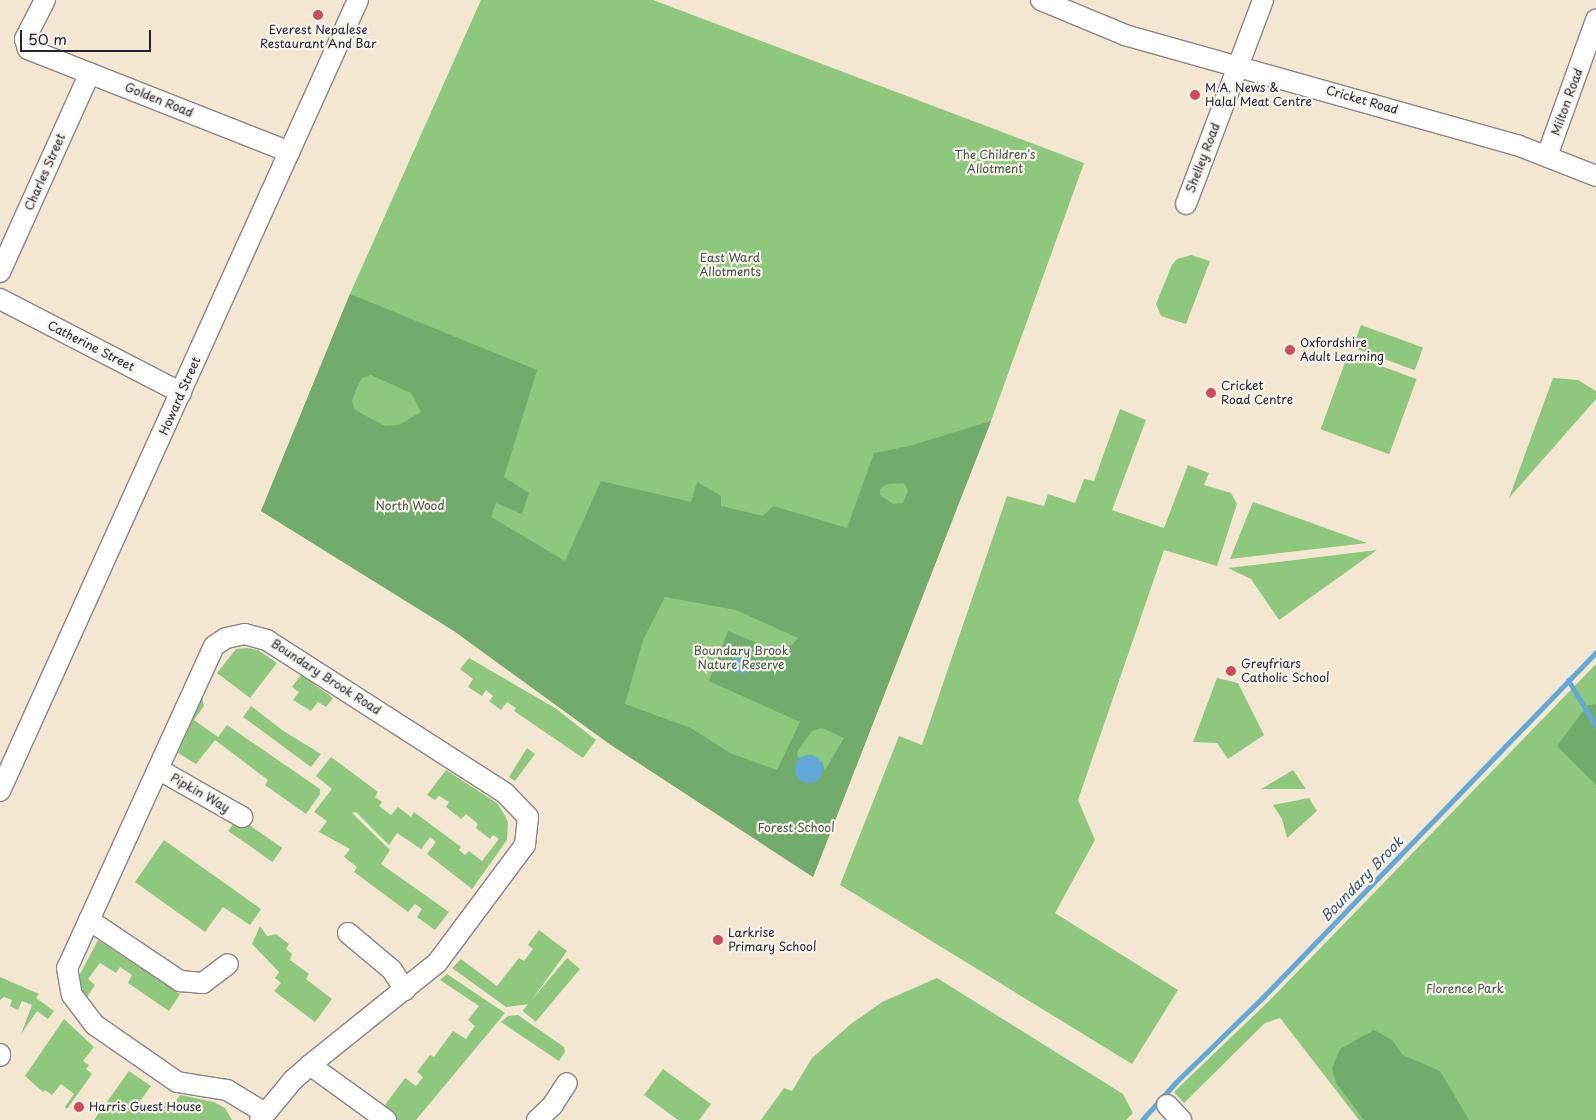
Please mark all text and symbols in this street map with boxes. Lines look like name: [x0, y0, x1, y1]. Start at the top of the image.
marker: Everest Nepalese Restaurant And Bar: [312, 9, 324, 21]
scale bar: [22, 20, 154, 52]
place label: Everest Nepalese Restaurant And Bar: [260, 23, 376, 51]
text: 50 m: [28, 27, 67, 50]
street label: Milton Road: [1548, 67, 1586, 137]
street label: Golden Road: [123, 80, 195, 120]
place label: M.A. News & Halal Meat Centre: [1205, 81, 1313, 109]
street label: Cricket Road: [1324, 83, 1400, 117]
marker: M.A. News & Halal Meat Centre: [1189, 89, 1201, 101]
street label: Shelley Road: [1183, 121, 1223, 195]
street label: Charles Street: [21, 131, 69, 213]
park label: The Children's Allotment: [954, 148, 1036, 176]
park label: East Ward Allotments: [699, 251, 761, 279]
street label: Catherine Street: [45, 318, 137, 374]
place label: Oxfordshire Adult Learning: [1300, 336, 1384, 364]
marker: Oxfordshire Adult Learning: [1284, 344, 1296, 356]
street label: Howard Street: [156, 354, 204, 438]
place label: Cricket Road Centre: [1221, 379, 1293, 407]
marker: Cricket Road Centre: [1205, 387, 1217, 399]
park label: North Wood: [375, 499, 445, 513]
street label: Boundary Brook Road: [268, 636, 384, 718]
park label: Boundary Brook Nature Reserve: [693, 644, 789, 672]
place label: Greyfriars Catholic School: [1241, 657, 1330, 685]
marker: Greyfriars Catholic School: [1225, 665, 1237, 677]
street label: Pipkin Way: [168, 770, 232, 816]
park label: Forest School: [757, 821, 835, 835]
water label: Boundary Brook: [1317, 833, 1407, 925]
place label: Larkrise Primary School: [728, 926, 816, 954]
marker: Larkrise Primary School: [712, 934, 724, 946]
park label: Florence Park: [1426, 982, 1504, 996]
place label: Harris Guest House: [89, 1100, 202, 1114]
marker: Harris Guest House: [73, 1101, 85, 1113]

